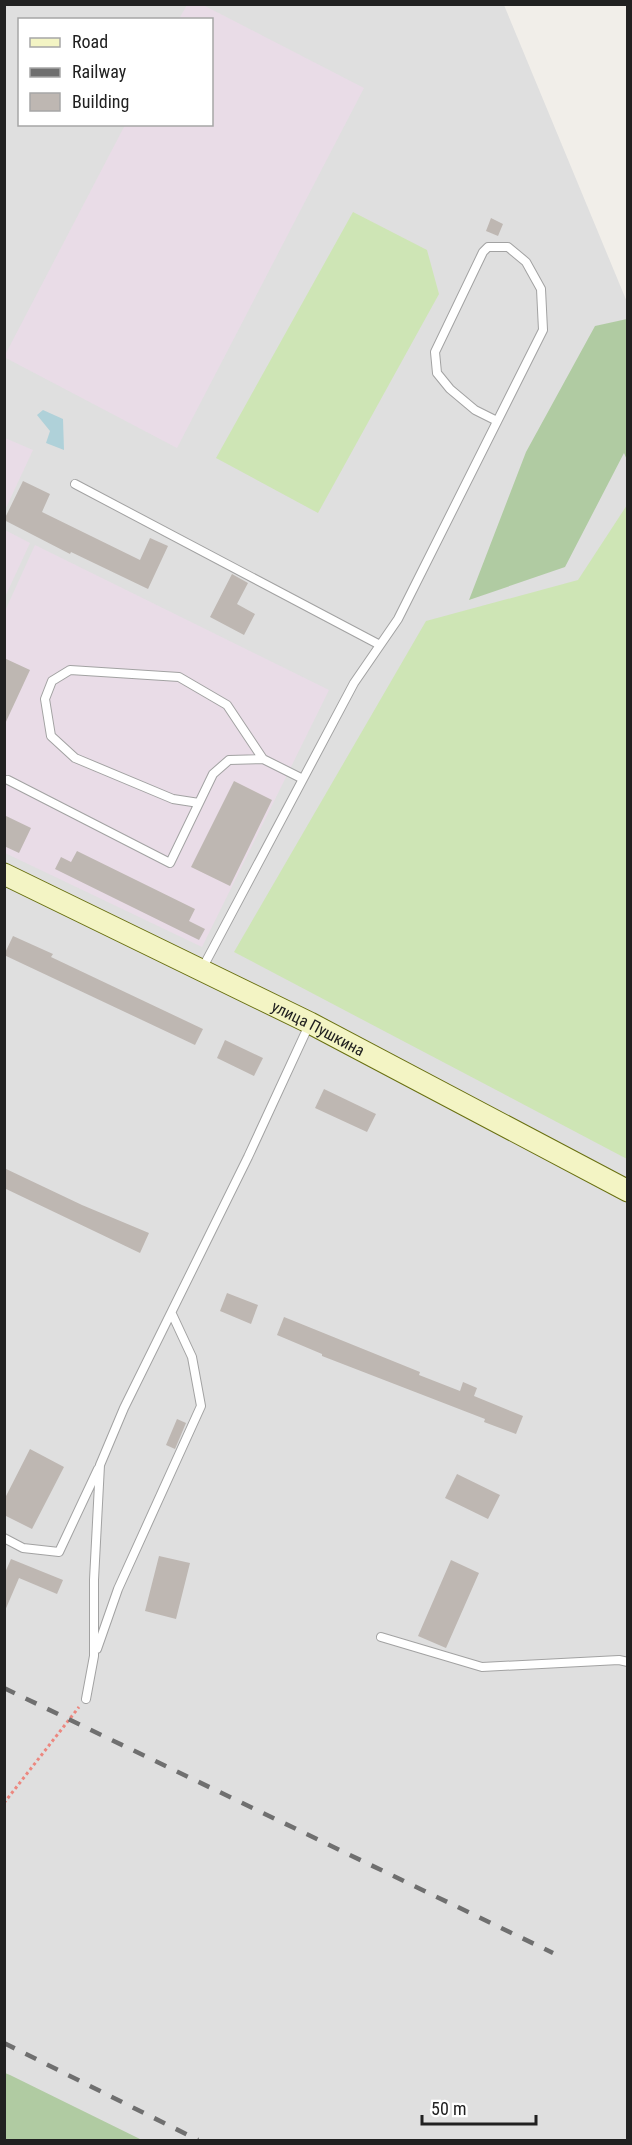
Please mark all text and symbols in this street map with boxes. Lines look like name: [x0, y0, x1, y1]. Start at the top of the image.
legend: [18, 18, 213, 126]
text: Road: [72, 31, 108, 52]
text: Railway: [72, 61, 127, 82]
text: Building: [72, 91, 129, 112]
street label: улица Пушкина: [268, 997, 368, 1060]
scale bar: [422, 2088, 536, 2126]
text: 50 m: [431, 2098, 466, 2119]

